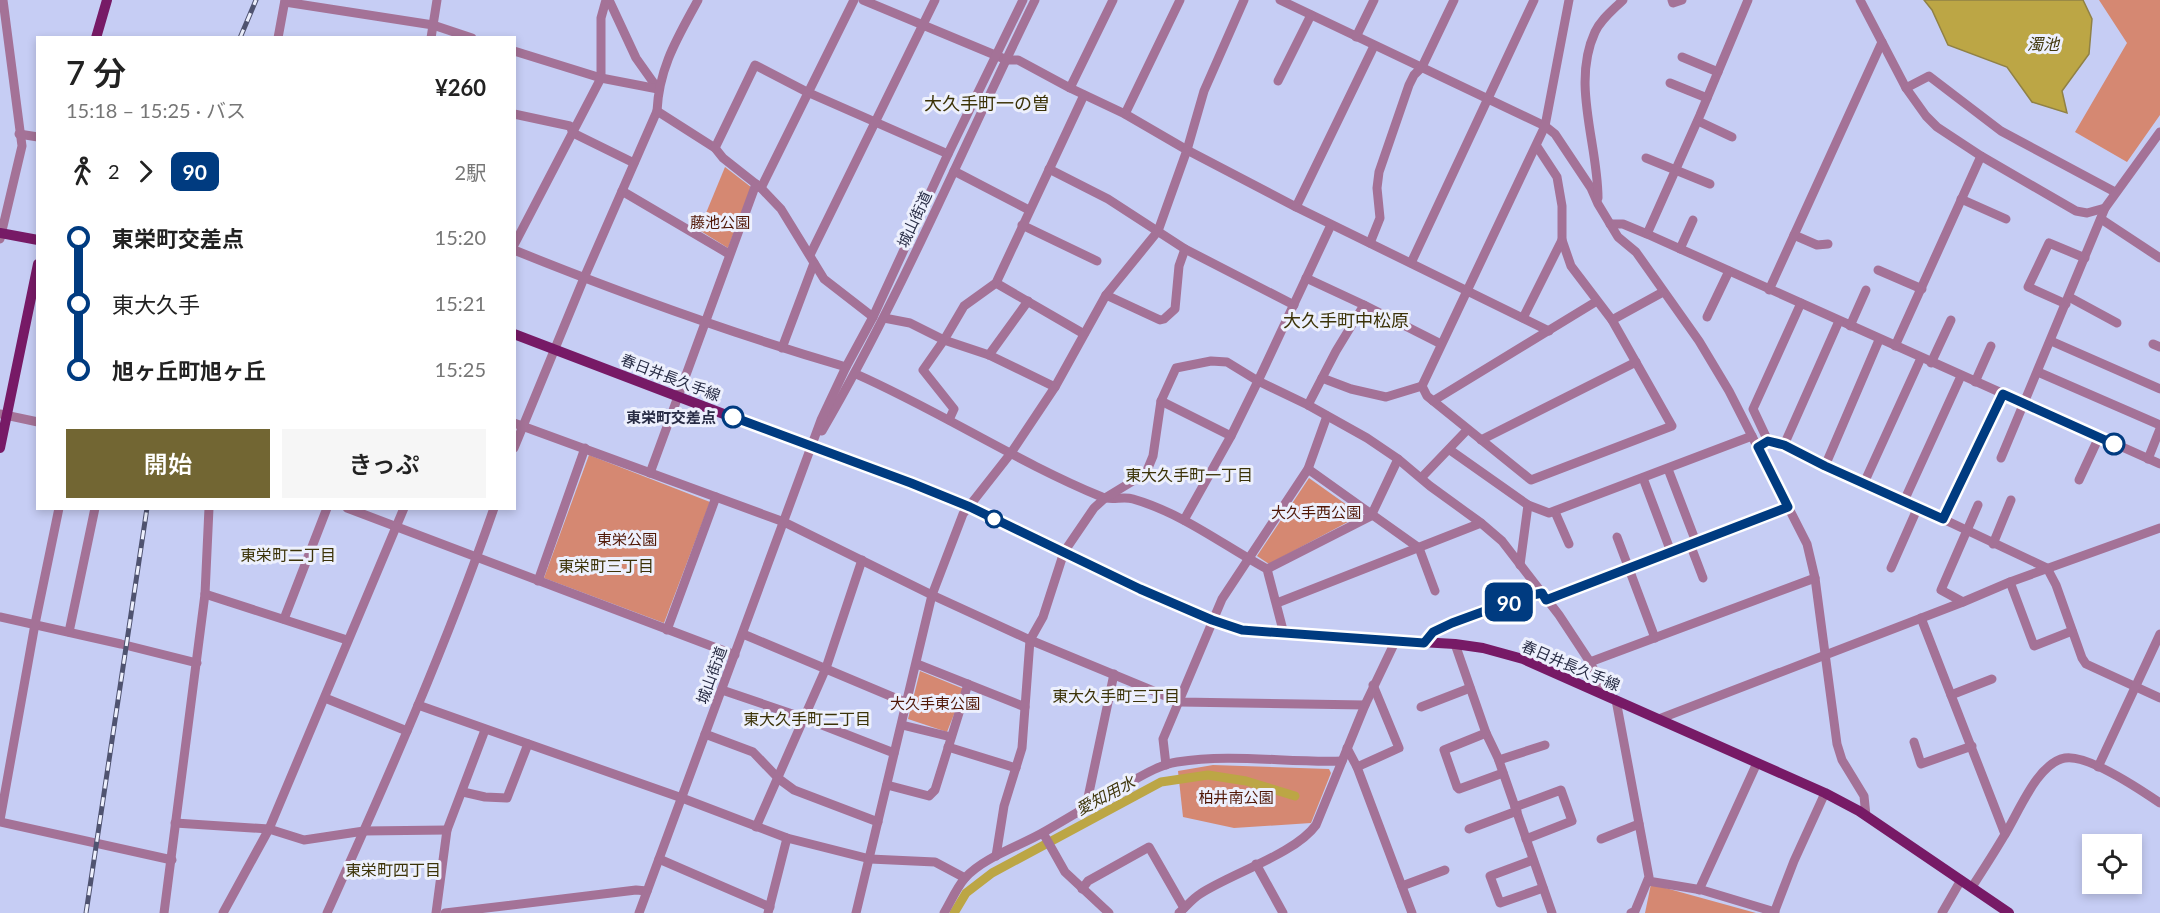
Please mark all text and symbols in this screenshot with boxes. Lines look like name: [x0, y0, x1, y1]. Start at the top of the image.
water label: 濁池: [2027, 34, 2061, 53]
text: 7 分: [66, 52, 126, 92]
text: ¥260: [435, 74, 486, 101]
district label: 大久手町一の曽: [924, 92, 1050, 114]
text: 15:18 – 15:25 · バス: [66, 98, 246, 122]
icon: walk: [66, 155, 99, 188]
icon: forward: [129, 155, 162, 188]
text: 2: [108, 159, 120, 183]
text: 90: [183, 159, 207, 184]
text: 2駅: [454, 160, 486, 184]
street label: 城山街道: [893, 188, 935, 250]
park label: 藤池公園: [690, 213, 750, 231]
text: 東栄町交差点: [112, 225, 244, 252]
text: 15:20: [435, 225, 486, 249]
text: 東大久手: [112, 291, 200, 318]
text: 15:21: [435, 291, 486, 315]
district label: 大久手町中松原: [1283, 309, 1409, 331]
street label: 春日井長久手線: [619, 350, 723, 404]
text: 旭ヶ丘町旭ヶ丘: [112, 357, 266, 384]
text: 15:25: [435, 357, 486, 381]
marker: 東栄町交差点: [722, 406, 744, 428]
place label: 東栄町交差点: [626, 408, 716, 426]
button: 開始: [66, 429, 270, 498]
button: きっぷ: [282, 429, 486, 498]
unlabelled marker: [2103, 433, 2125, 455]
district label: 東大久手町一丁目: [1125, 465, 1253, 484]
park label: 大久手西公園: [1271, 503, 1361, 521]
unlabelled marker: [985, 510, 1003, 528]
park label: 東栄公園: [597, 530, 657, 548]
district label: 東栄町二丁目: [240, 545, 336, 564]
district label: 東栄町三丁目: [558, 556, 654, 575]
line badge: 90: [1482, 582, 1536, 622]
text: 90: [1497, 590, 1521, 615]
street label: 春日井長久手線: [1519, 636, 1623, 694]
street label: 城山街道: [692, 644, 730, 706]
district label: 東大久手町三丁目: [1052, 686, 1180, 705]
park label: 大久手東公園: [890, 694, 980, 712]
district label: 東大久手町二丁目: [743, 709, 871, 728]
water label: 愛知用水: [1072, 771, 1139, 818]
park label: 柏井南公園: [1198, 788, 1274, 806]
map controls: [2082, 834, 2142, 894]
button: locate: [2082, 834, 2142, 894]
district label: 東栄町四丁目: [345, 860, 441, 879]

